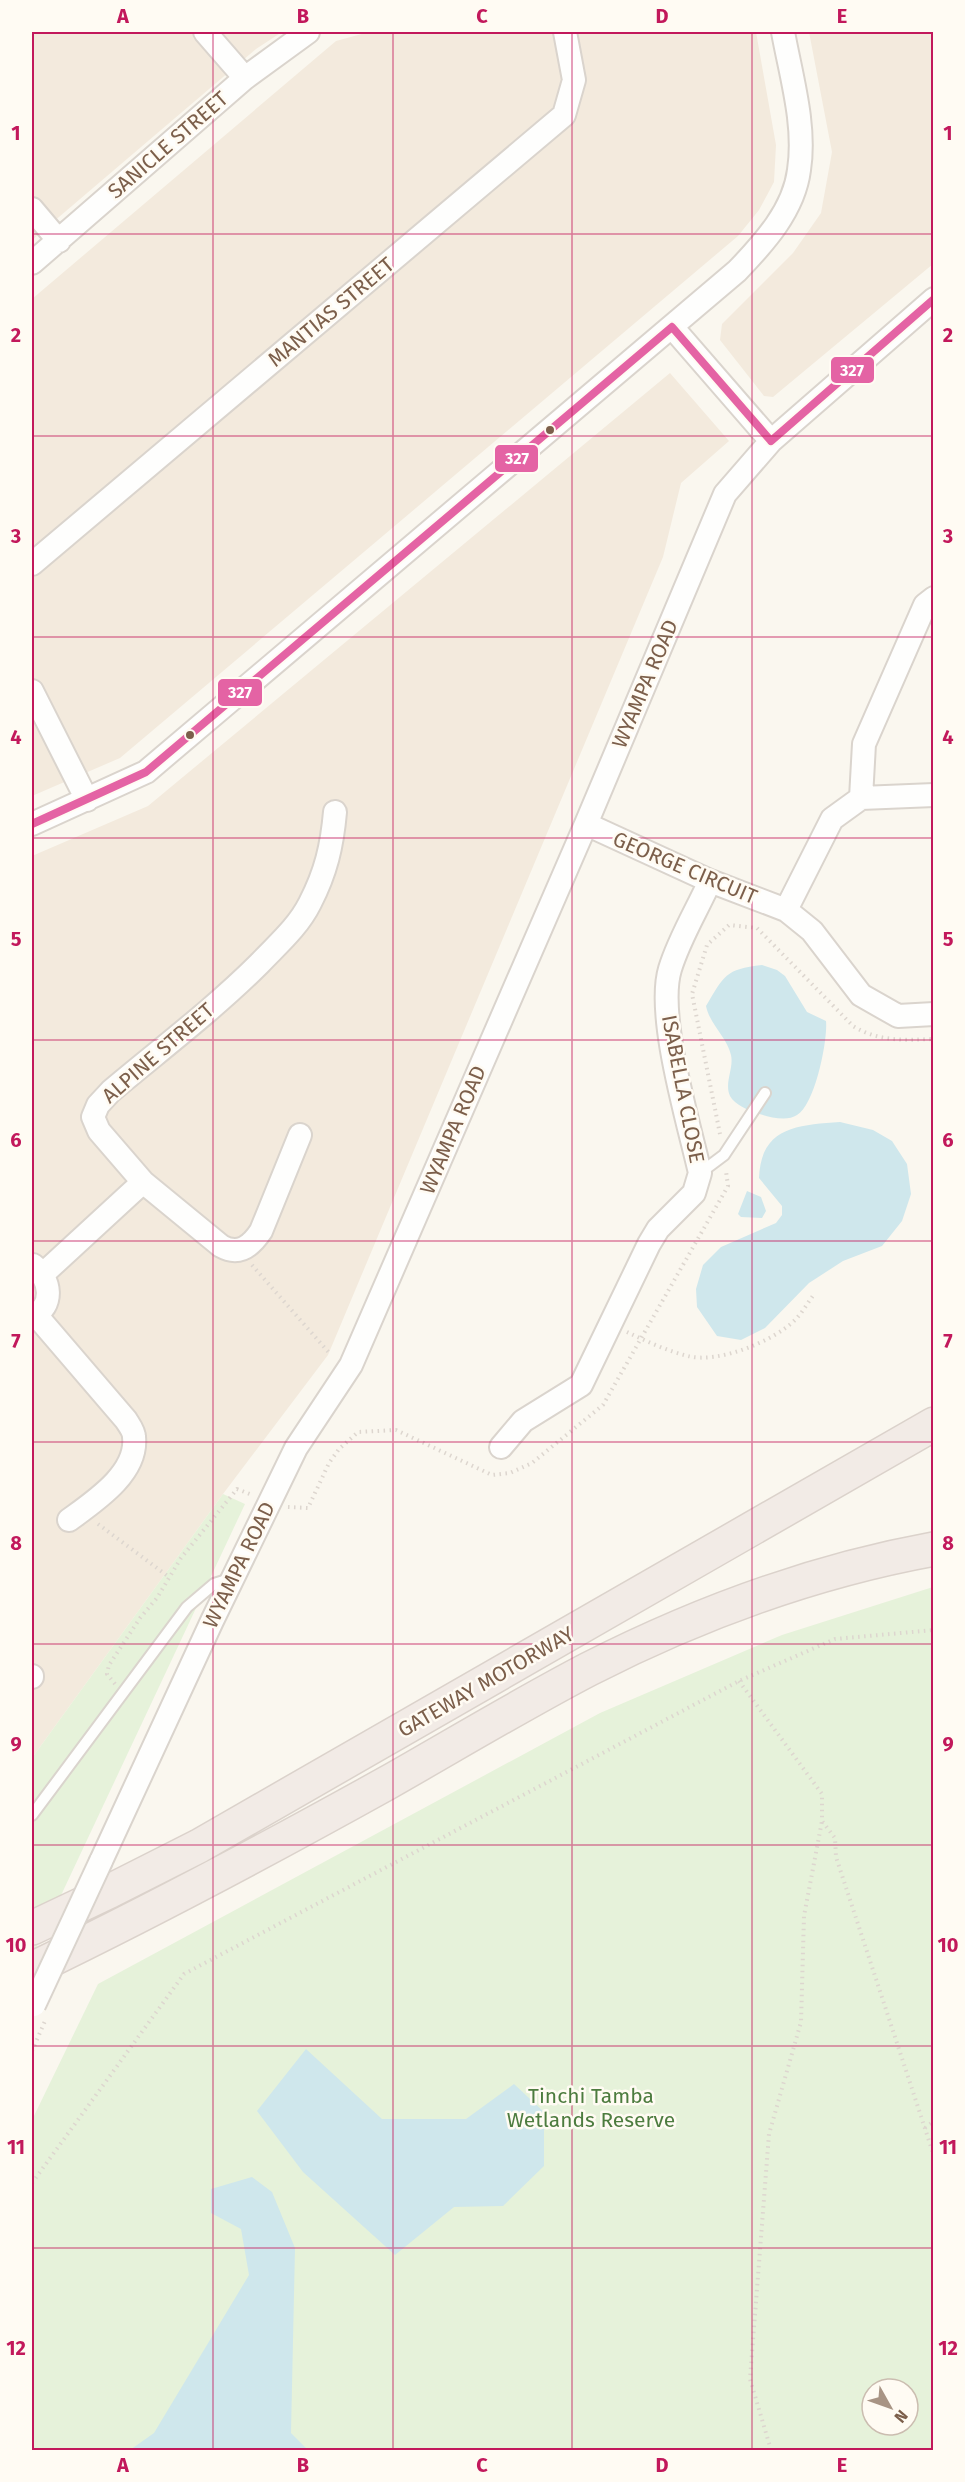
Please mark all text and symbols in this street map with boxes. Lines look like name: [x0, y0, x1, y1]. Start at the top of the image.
text: A: [116, 4, 130, 28]
text: B: [297, 4, 309, 28]
text: C: [476, 4, 488, 28]
text: D: [655, 4, 669, 28]
text: E: [837, 4, 847, 28]
street label: SANICLE STREET: [103, 86, 234, 204]
text: 1: [11, 121, 21, 145]
text: 1: [943, 121, 953, 145]
street label: MANTIAS STREET: [263, 252, 399, 372]
text: 2: [11, 323, 21, 347]
text: 2: [943, 323, 953, 347]
line badge: 327: [830, 356, 875, 384]
text: 327: [839, 361, 864, 380]
unlabelled marker: [544, 424, 556, 436]
line badge: 327: [494, 444, 539, 473]
text: 327: [504, 449, 529, 468]
text: 3: [10, 524, 21, 548]
text: 3: [942, 524, 953, 548]
street label: WYAMPA ROAD: [606, 616, 684, 752]
line badge: 327: [217, 678, 263, 707]
text: 327: [227, 683, 252, 702]
text: 4: [10, 725, 22, 749]
text: 4: [942, 725, 954, 749]
unlabelled marker: [184, 729, 196, 741]
street label: GEORGE CIRCUIT: [609, 826, 761, 910]
text: 5: [11, 927, 22, 951]
text: 5: [943, 927, 954, 951]
street label: ALPINE STREET: [97, 997, 219, 1109]
street label: ISABELLA CLOSE: [656, 1013, 710, 1165]
street label: WYAMPA ROAD: [414, 1062, 492, 1198]
text: 6: [10, 1128, 22, 1152]
text: 6: [942, 1128, 954, 1152]
text: 7: [11, 1329, 21, 1353]
text: 7: [943, 1329, 953, 1353]
street label: WYAMPA ROAD: [197, 1498, 281, 1632]
text: 8: [10, 1531, 22, 1555]
text: 8: [942, 1531, 954, 1555]
street label: GATEWAY MOTORWAY: [393, 1621, 579, 1743]
text: 9: [10, 1732, 22, 1756]
text: 9: [942, 1732, 954, 1756]
text: 10: [6, 1933, 26, 1957]
text: 10: [938, 1933, 958, 1957]
park label: Tinchi Tamba Wetlands Reserve: [507, 2083, 675, 2133]
text: 11: [7, 2135, 25, 2159]
text: 11: [939, 2135, 957, 2159]
text: 12: [6, 2336, 26, 2360]
text: 12: [938, 2336, 958, 2360]
north arrow: [860, 2377, 920, 2437]
text: N: [890, 2406, 912, 2426]
text: A: [116, 2453, 130, 2477]
text: B: [297, 2453, 309, 2477]
text: C: [476, 2453, 488, 2477]
text: D: [655, 2453, 669, 2477]
text: E: [837, 2453, 847, 2477]

